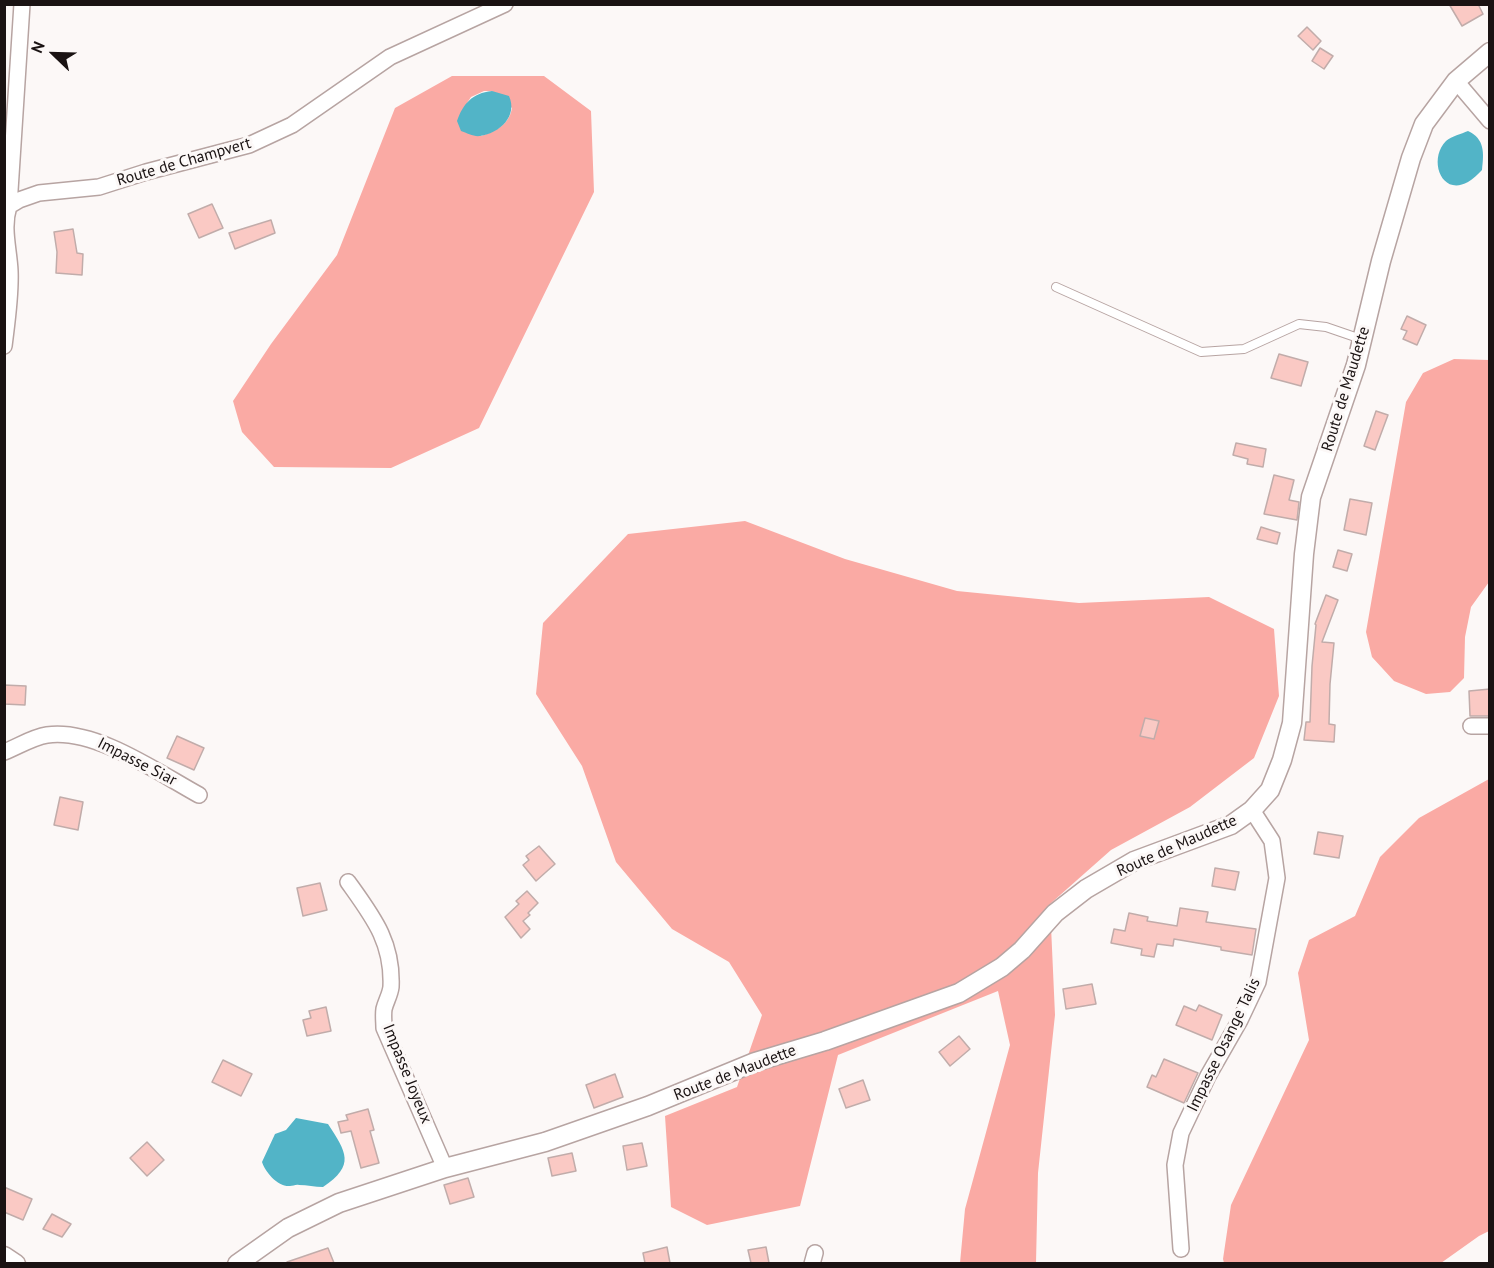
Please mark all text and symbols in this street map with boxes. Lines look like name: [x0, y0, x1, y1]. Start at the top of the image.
north arrow: [24, 24, 84, 84]
text: N: [26, 38, 49, 56]
street label: Route de Champvert: [115, 134, 253, 190]
street label: Route de Maudette: [1318, 324, 1374, 454]
street label: Impasse Siar: [94, 734, 180, 790]
street label: Route de Maudette: [1114, 811, 1240, 881]
street label: Impasse Osange Talis: [1183, 975, 1265, 1115]
street label: Impasse Joyeux: [378, 1022, 436, 1126]
street label: Route de Maudette: [671, 1041, 799, 1105]

